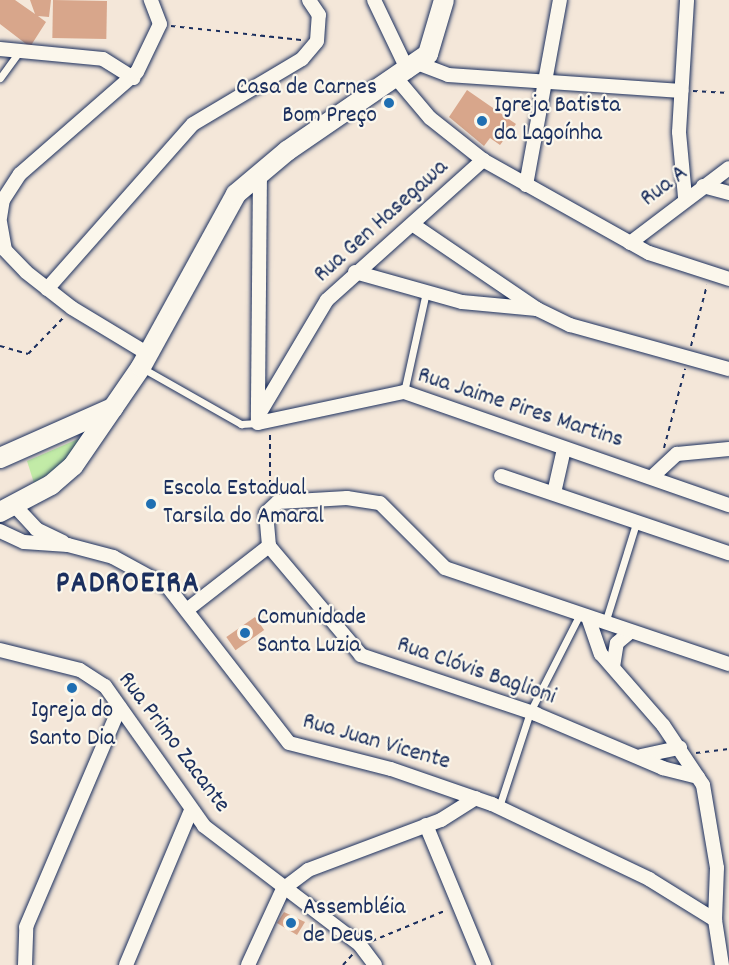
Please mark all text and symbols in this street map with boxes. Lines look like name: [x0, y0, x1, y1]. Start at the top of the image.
place label: Casa de Carnes Bom Preço: [236, 75, 377, 131]
place label: Igreja Batista da Lagoínha: [494, 93, 621, 149]
marker: Casa de Carnes Bom Preço: [382, 96, 396, 110]
marker: Igreja Batista da Lagoínha: [475, 114, 489, 128]
street label: Rua Gen Hasegawa: [309, 154, 455, 290]
street label: Rua A: [636, 160, 694, 214]
street label: Rua Jaime Pires Martins: [413, 362, 627, 456]
place label: Escola Estadual Tarsila do Amaral: [163, 476, 324, 532]
marker: Escola Estadual Tarsila do Amaral: [144, 497, 158, 511]
district label: PADROEIRA: [56, 568, 200, 604]
place label: Comunidade Santa Luzia: [257, 605, 366, 661]
marker: Comunidade Santa Luzia: [238, 626, 252, 640]
street label: Rua Clóvis Baglioni: [393, 631, 559, 713]
street label: Rua Primo Zacante: [111, 667, 235, 819]
marker: Igreja do Santo Dia: [65, 681, 79, 695]
place label: Igreja do Santo Dia: [29, 698, 115, 754]
street label: Rua Juan Vicente: [299, 708, 453, 778]
place label: Assembléia de Deus: [303, 895, 405, 951]
marker: Assembléia de Deus: [284, 916, 298, 930]

